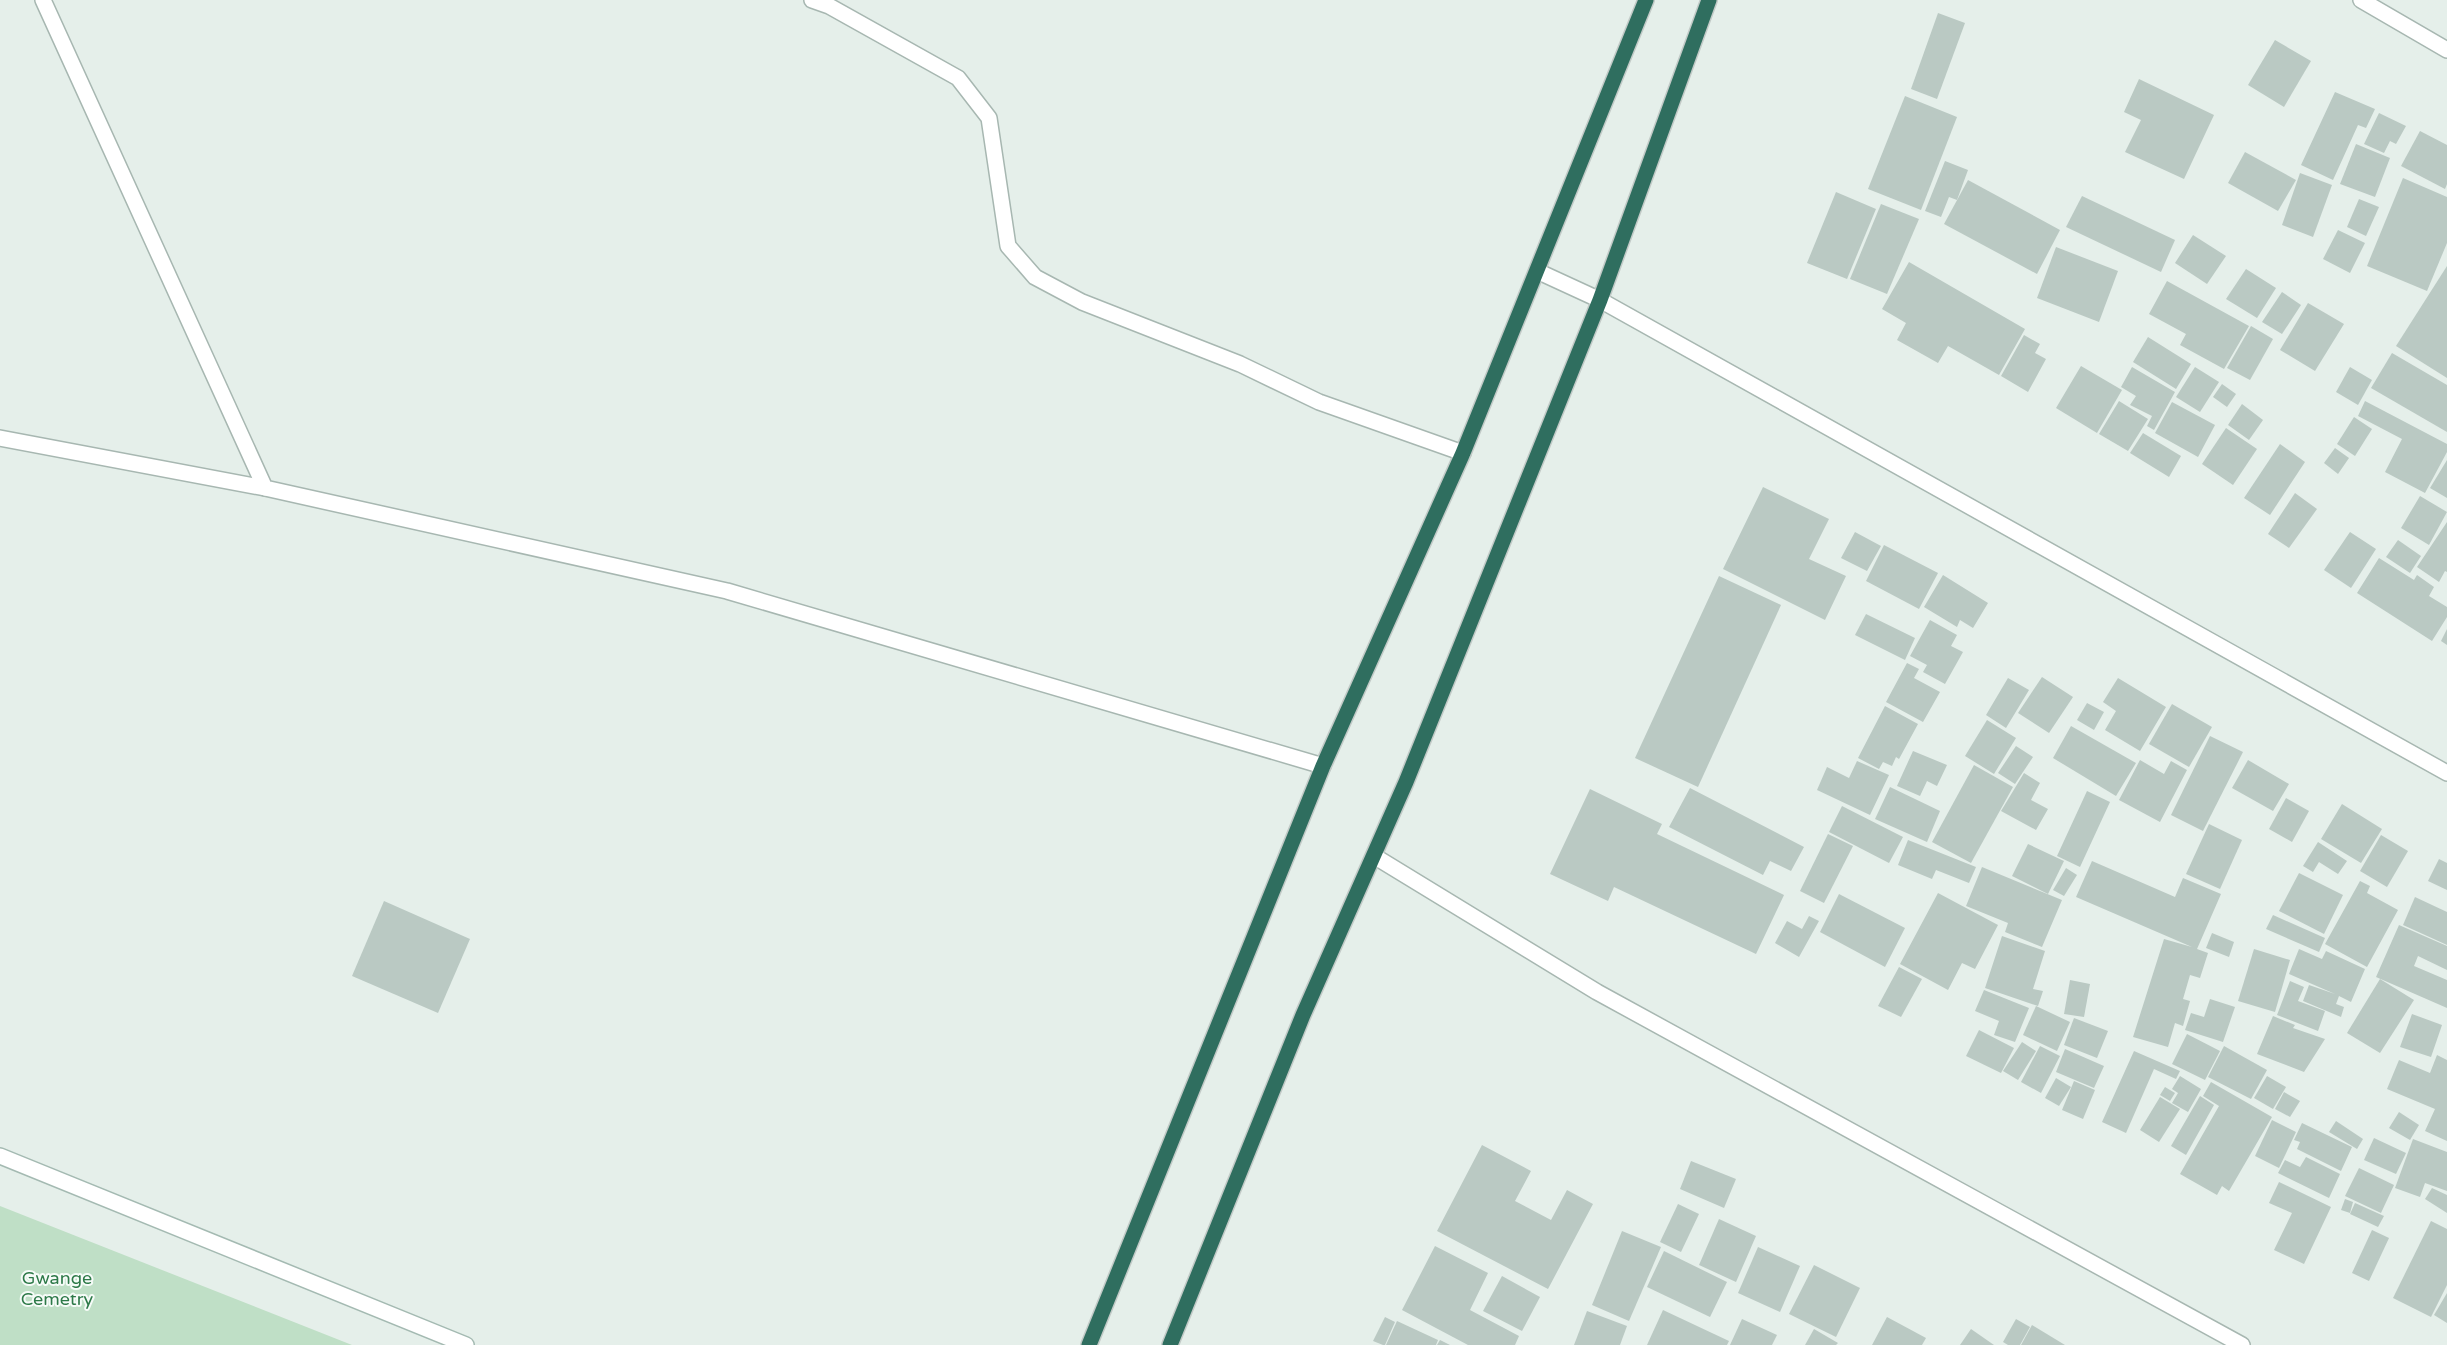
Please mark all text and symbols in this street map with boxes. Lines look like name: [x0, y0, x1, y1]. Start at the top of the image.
park label: Gwange Cemetry: [21, 1267, 94, 1310]

